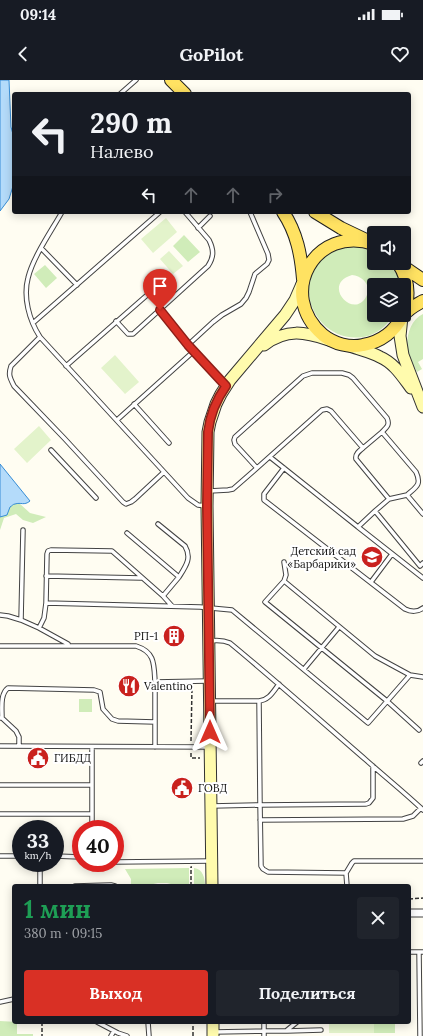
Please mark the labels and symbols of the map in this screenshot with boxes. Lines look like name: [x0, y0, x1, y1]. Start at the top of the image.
pin: [143, 269, 177, 310]
place label: Детский сад «Барбарики»: [287, 544, 356, 571]
school or university icon: Детский сад «Барбарики»: [359, 544, 385, 570]
building icon: РП-1: [161, 623, 187, 649]
place label: РП-1: [134, 629, 158, 643]
restaurant icon: Valentino: [116, 673, 142, 699]
place label: Valentino: [143, 679, 193, 693]
position arrow: [189, 711, 231, 753]
public building icon: ГИБДД: [25, 745, 51, 771]
place label: ГИБДД: [54, 751, 91, 765]
public building icon: ГОВД: [169, 775, 195, 801]
place label: ГОВД: [198, 781, 228, 795]
speed limit sign: 40: [72, 820, 124, 872]

